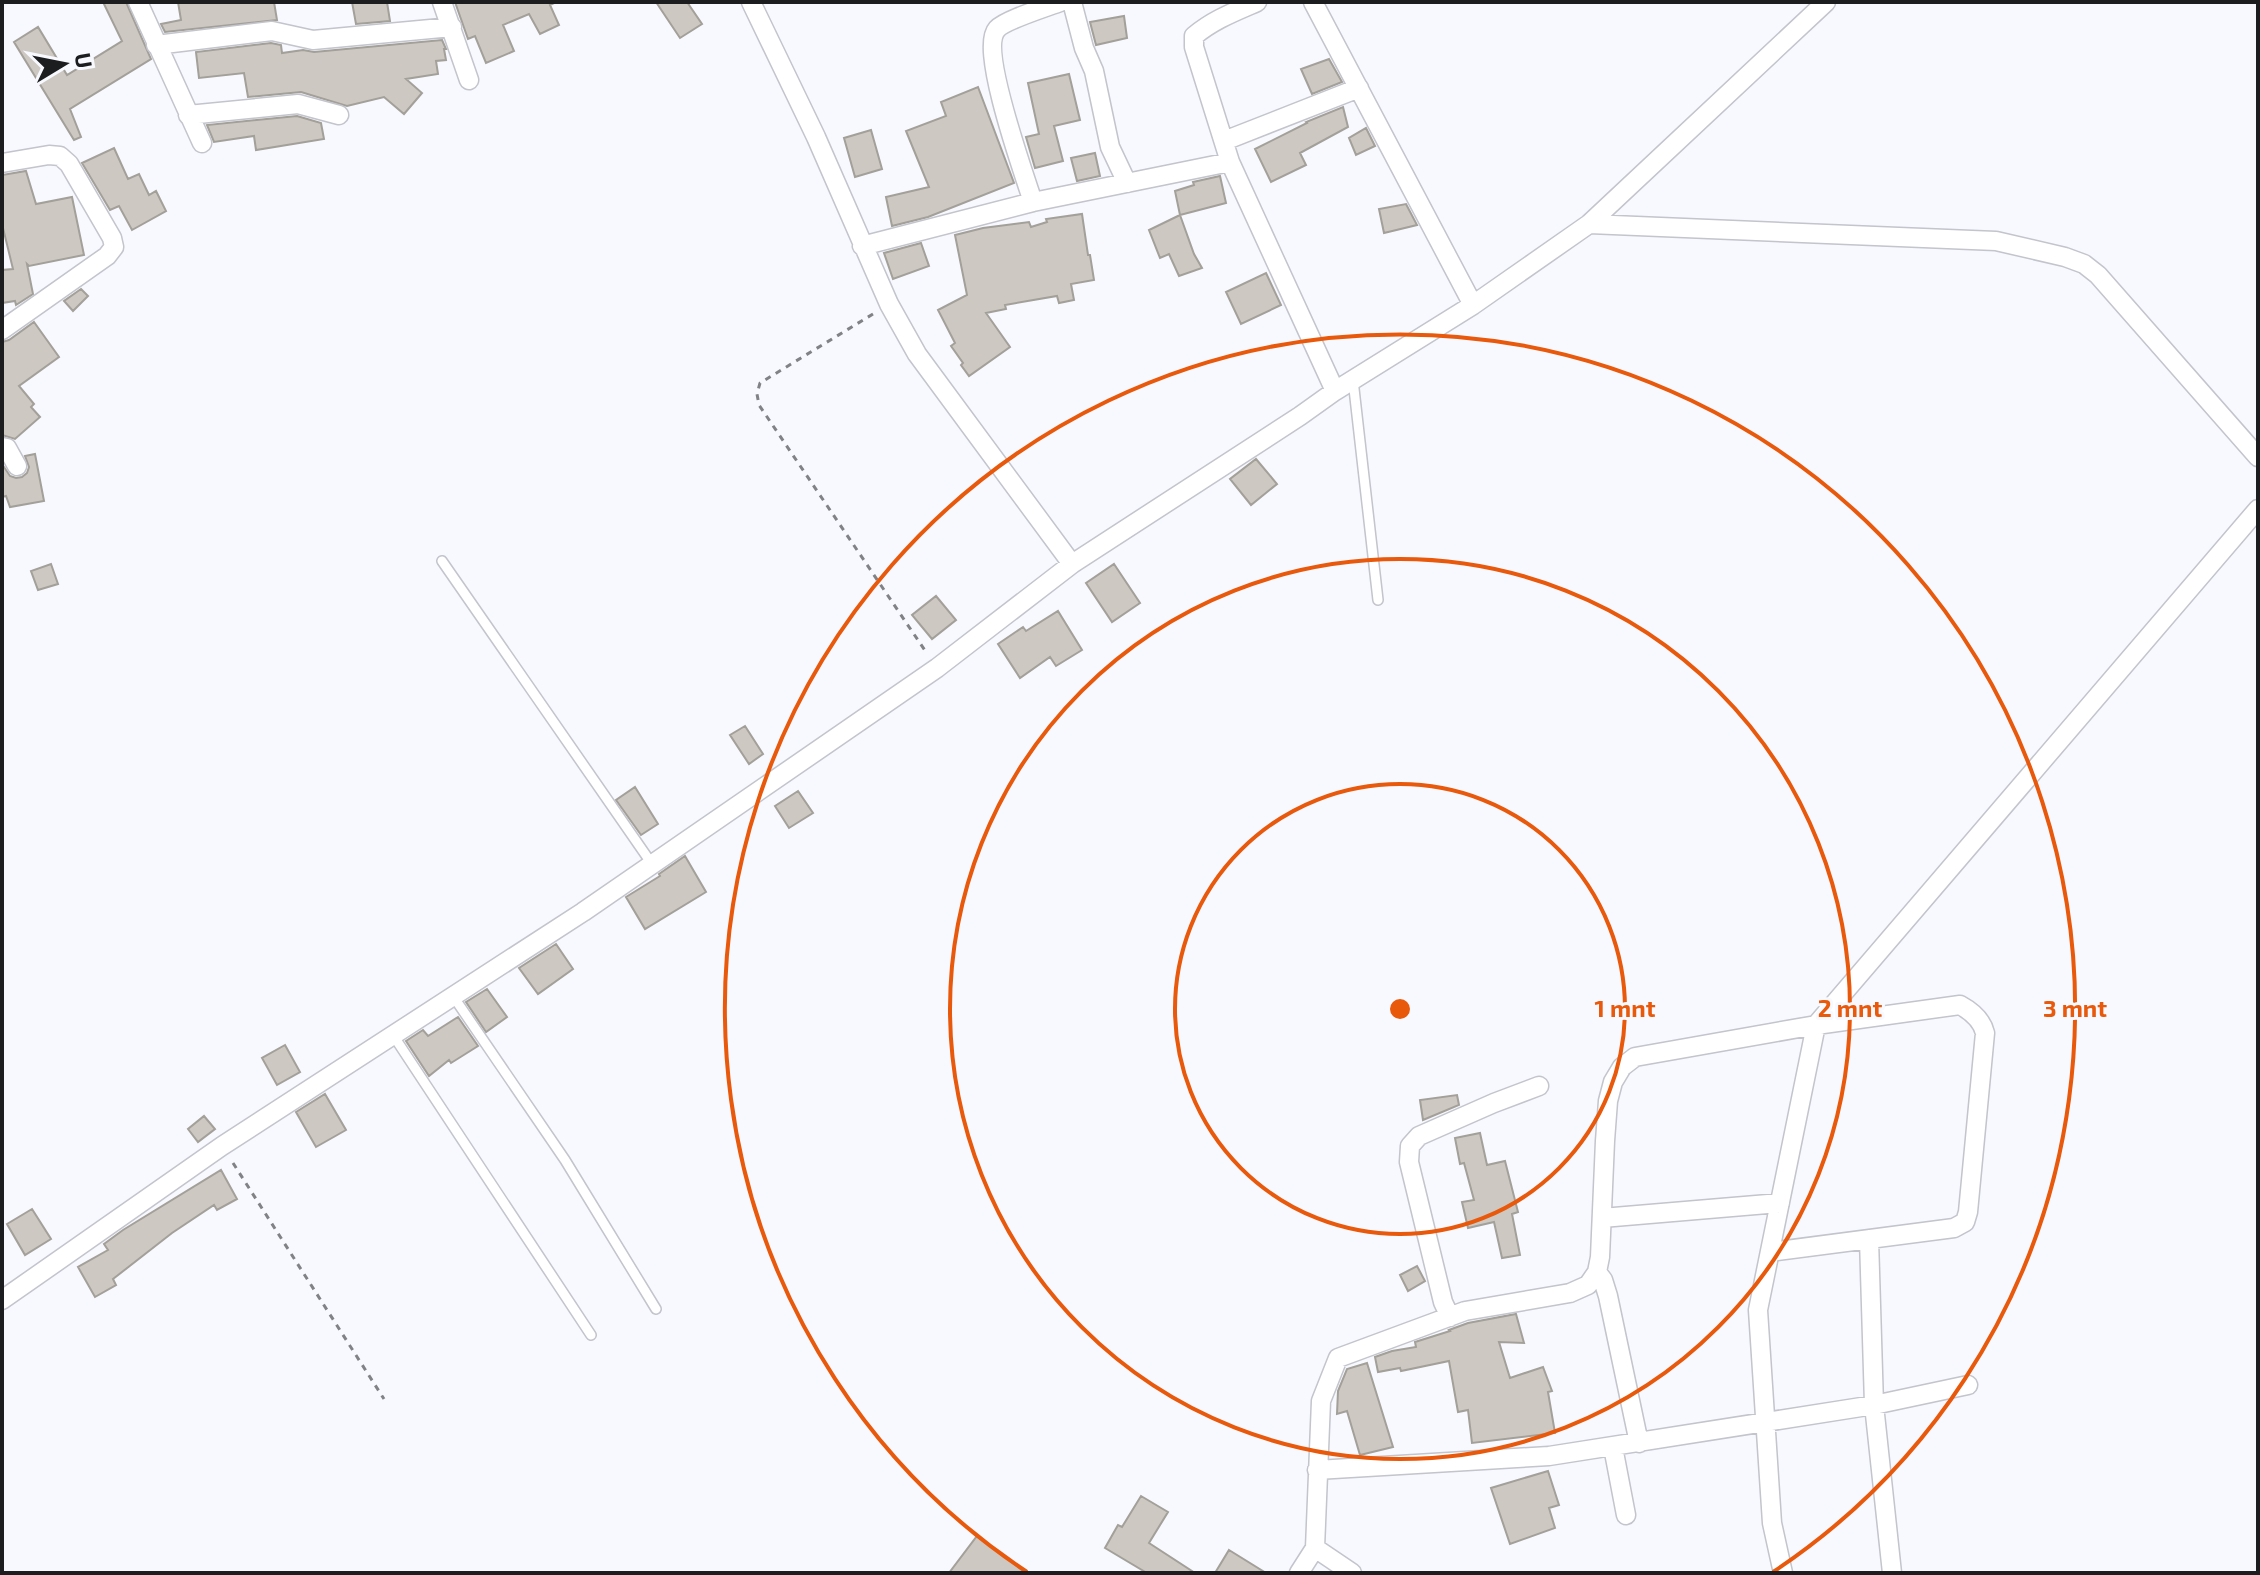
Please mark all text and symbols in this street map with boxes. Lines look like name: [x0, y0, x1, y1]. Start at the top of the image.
north arrow: [24, 24, 104, 104]
text: U: [71, 51, 99, 70]
text: 1 mnt: [1595, 993, 1656, 1022]
text: 2 mnt: [1818, 993, 1882, 1022]
text: 3 mnt: [2043, 993, 2107, 1022]
centre of rings: [1386, 995, 1414, 1023]

